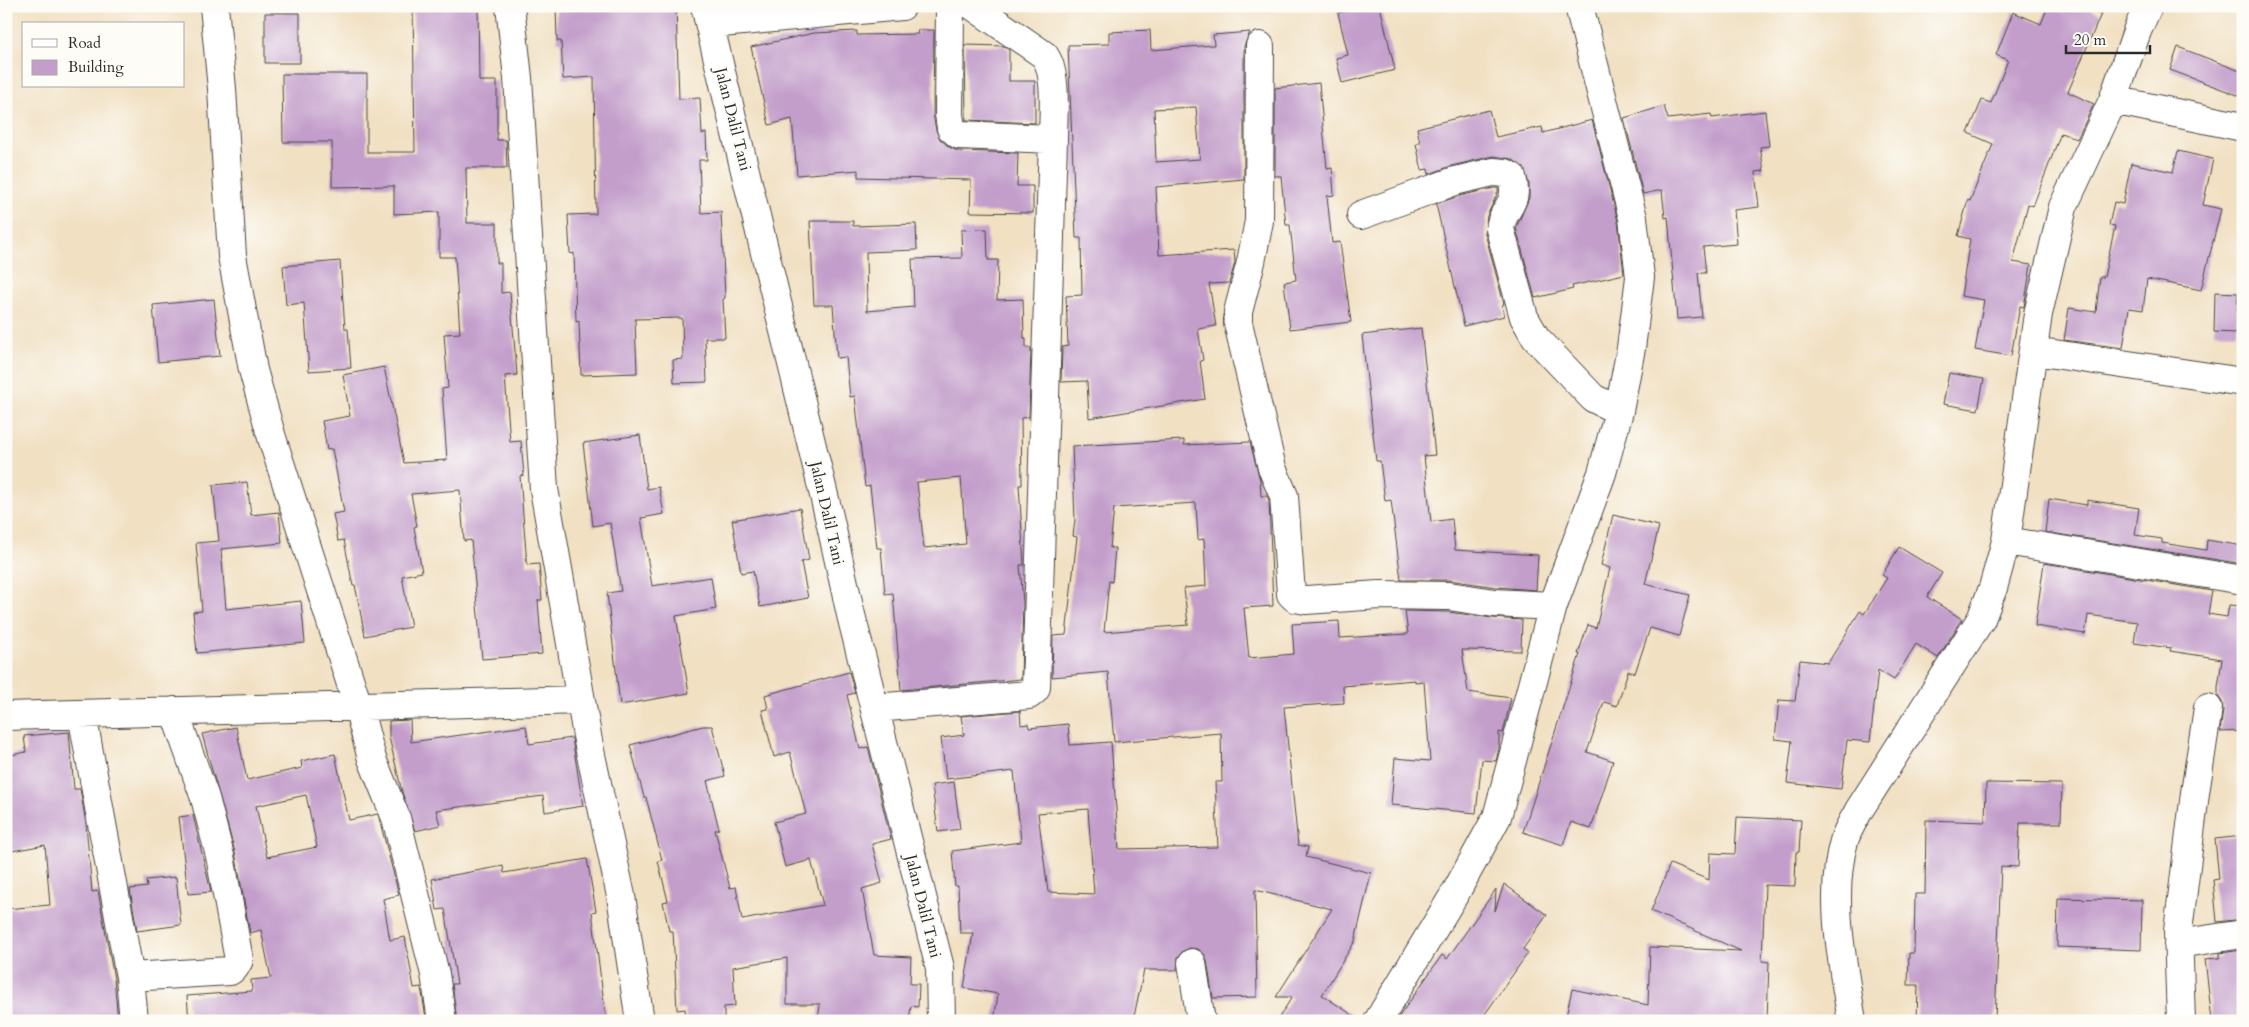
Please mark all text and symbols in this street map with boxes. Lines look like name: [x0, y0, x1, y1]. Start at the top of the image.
legend: [22, 22, 185, 88]
scale bar: [2066, 22, 2150, 54]
text: 20 m: [2074, 30, 2106, 50]
text: Road: [68, 33, 101, 53]
text: Building: [68, 57, 124, 77]
street label: Jalan Dalil Tani: [709, 63, 757, 174]
street label: Jalan Dalil Tani: [804, 457, 850, 568]
street label: Jalan Dalil Tani: [899, 850, 947, 961]

